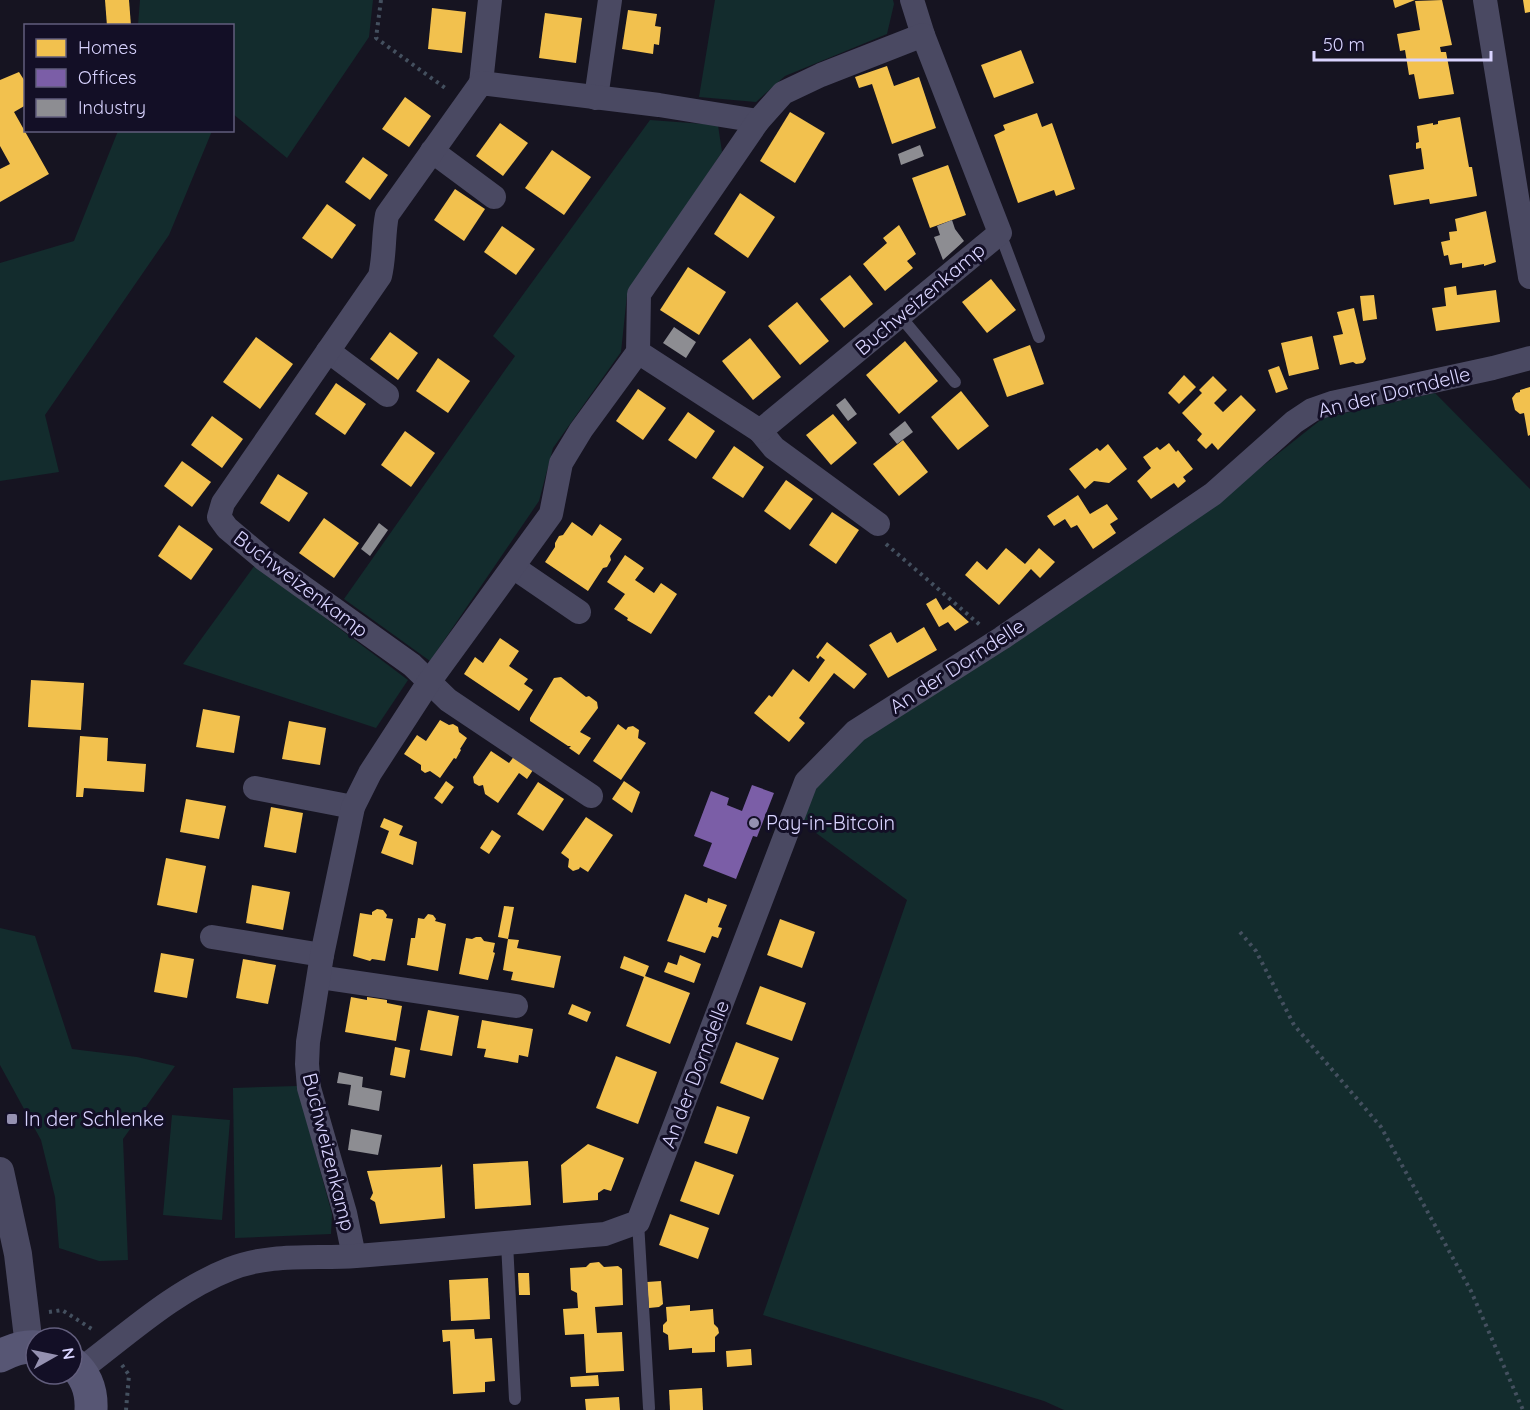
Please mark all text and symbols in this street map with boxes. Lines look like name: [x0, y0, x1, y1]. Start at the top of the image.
legend: [24, 24, 234, 132]
scale bar: [1314, 24, 1491, 62]
text: 50 m: [1323, 33, 1365, 56]
text: Homes: [78, 36, 137, 59]
text: Offices: [78, 66, 137, 89]
text: Industry: [78, 96, 146, 119]
street label: Buchweizenkamp: [850, 237, 990, 360]
street label: An der Dorndelle: [1315, 360, 1473, 423]
street label: Buchweizenkamp: [229, 525, 374, 642]
street label: An der Dorndelle: [884, 613, 1029, 719]
place label: Pay-in-Bitcoin: [766, 810, 895, 835]
marker: Pay-in-Bitcoin: [747, 816, 761, 830]
street label: An der Dorndelle: [655, 996, 734, 1151]
street label: Buchweizenkamp: [298, 1070, 361, 1234]
place label: In der Schlenke: [24, 1106, 164, 1131]
marker: In der Schlenke: [5, 1112, 19, 1126]
north arrow: [24, 1326, 84, 1386]
text: N: [58, 1346, 80, 1361]

